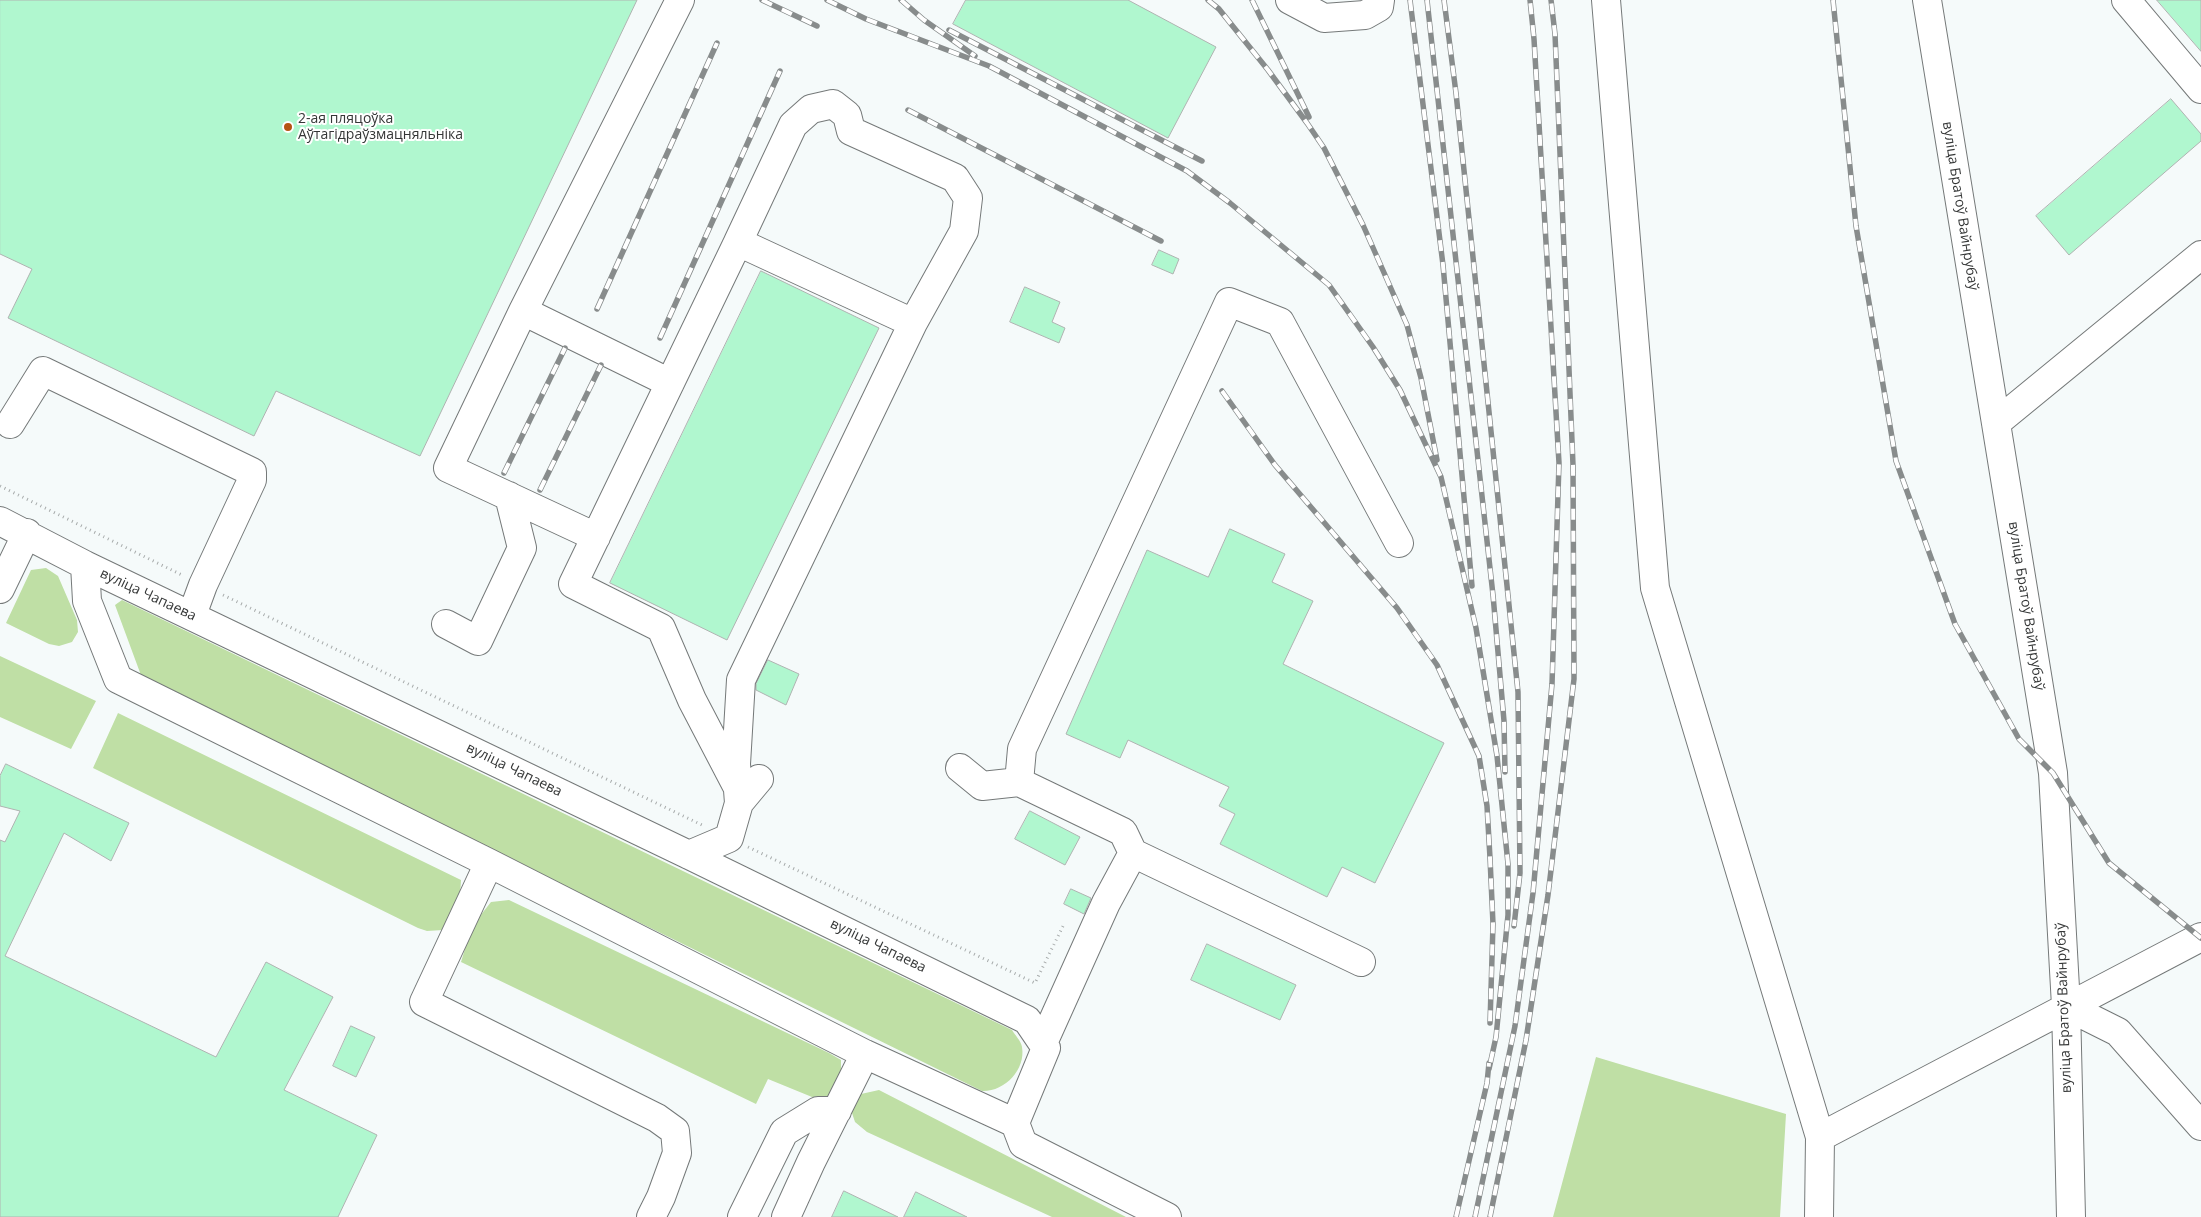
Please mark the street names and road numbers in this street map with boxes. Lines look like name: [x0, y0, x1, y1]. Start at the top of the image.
street label: вуліца Братоў Вайнрубаў: [1938, 120, 1982, 292]
street label: вуліца Братоў Вайнрубаў: [2004, 520, 2048, 692]
street label: вуліца Чапаева: [97, 565, 199, 625]
street label: вуліца Чапаева: [463, 740, 565, 800]
street label: вуліца Чапаева: [827, 916, 929, 976]
street label: вуліца Братоў Вайнрубаў: [2053, 922, 2075, 1094]

